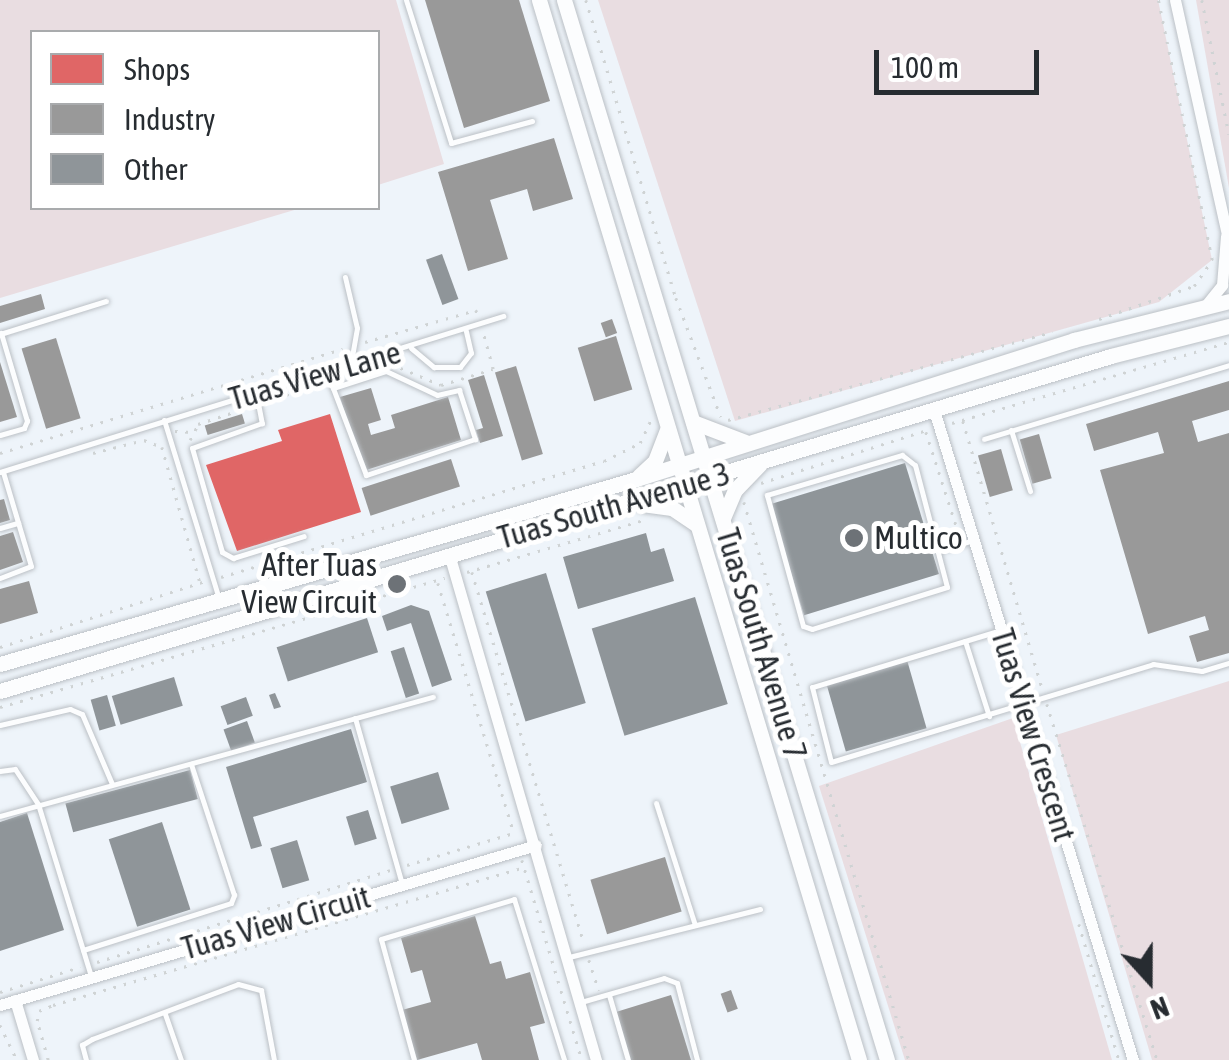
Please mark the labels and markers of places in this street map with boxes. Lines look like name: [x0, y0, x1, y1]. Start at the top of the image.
place label: Multico: [874, 519, 963, 557]
marker: Multico: [843, 527, 865, 549]
place label: After Tuas View Circuit: [241, 547, 377, 622]
marker: After Tuas View Circuit: [386, 573, 408, 595]

